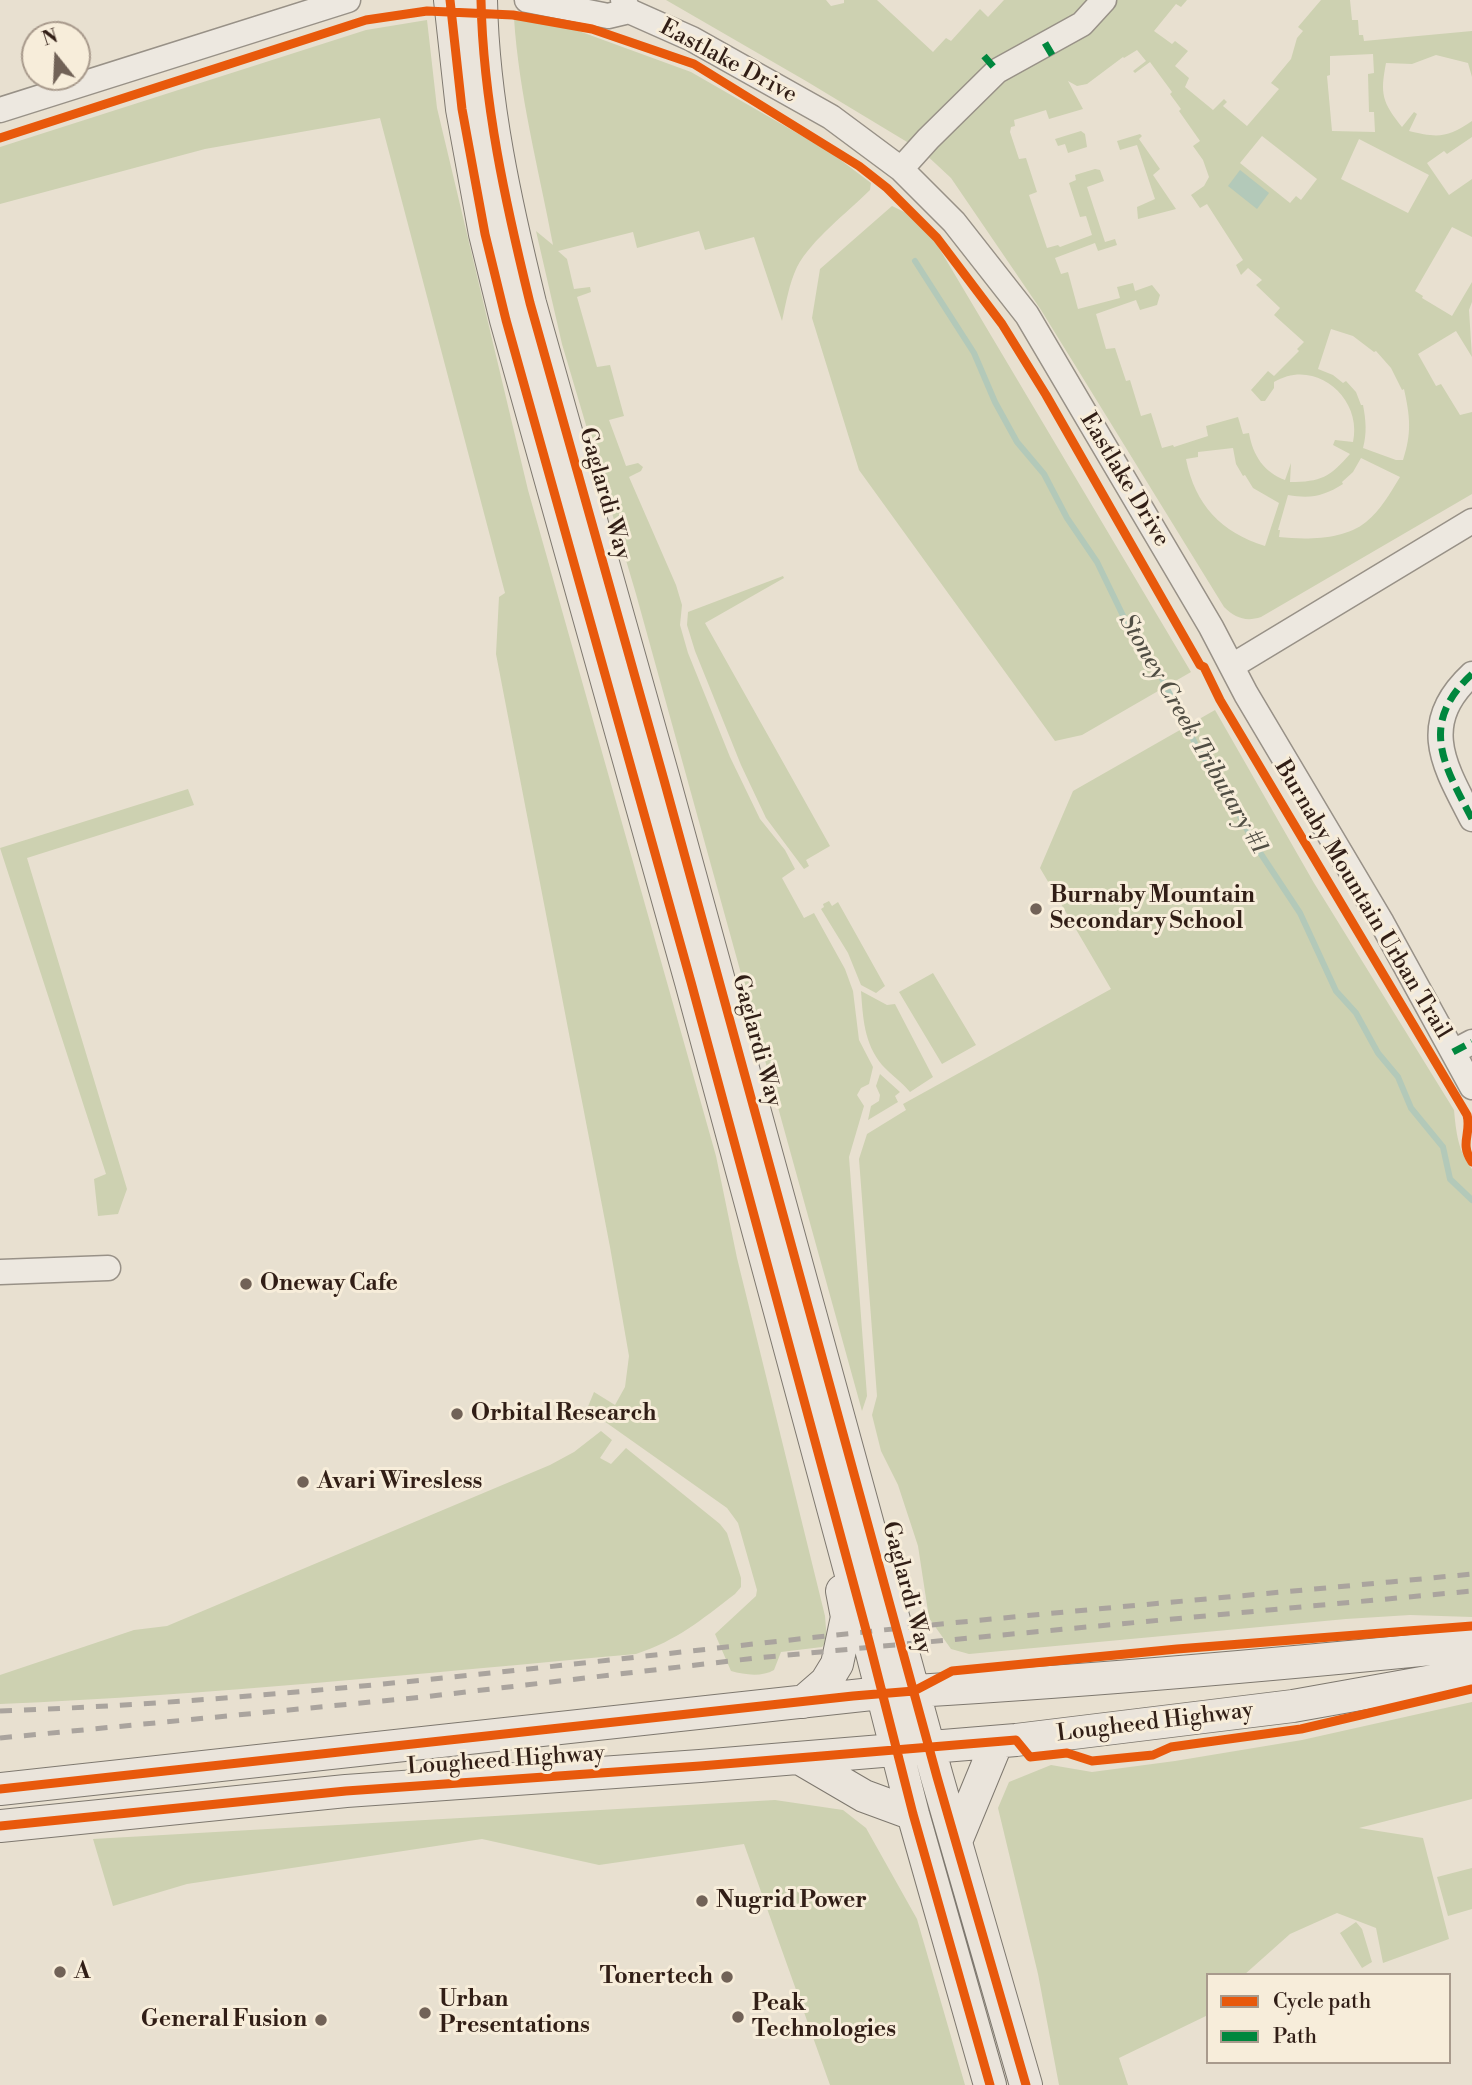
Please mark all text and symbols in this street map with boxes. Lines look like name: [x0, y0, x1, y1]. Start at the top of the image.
street label: Eastlake Drive: [655, 14, 801, 110]
north arrow: [21, 21, 91, 91]
text: N: [39, 24, 61, 52]
street label: Eastlake Drive: [1073, 408, 1175, 552]
street label: Gaglardi Way: [572, 425, 636, 563]
water label: Stoney Creek Tributary #1: [1112, 609, 1272, 859]
street label: Burnaby Mountain Urban Trail: [1268, 756, 1456, 1044]
place label: Burnaby Mountain Secondary School: [1050, 882, 1255, 936]
marker: Burnaby Mountain Secondary School: [1028, 901, 1044, 917]
street label: Gaglardi Way: [725, 972, 787, 1110]
place label: Oneway Cafe: [260, 1270, 398, 1298]
marker: Oneway Cafe: [238, 1276, 254, 1292]
place label: Orbital Research: [471, 1400, 657, 1428]
marker: Orbital Research: [449, 1406, 465, 1422]
place label: Avari Wiresless: [317, 1468, 482, 1496]
marker: Avari Wiresless: [295, 1474, 311, 1490]
street label: Gaglardi Way: [875, 1519, 937, 1657]
street label: Lougheed Highway: [1055, 1697, 1255, 1749]
street label: Lougheed Highway: [406, 1740, 606, 1782]
place label: Nugrid Power: [716, 1887, 867, 1915]
marker: Nugrid Power: [694, 1893, 710, 1909]
place label: A: [74, 1958, 90, 1986]
place label: Tonertech: [600, 1963, 713, 1991]
marker: A: [52, 1964, 68, 1980]
marker: Tonertech: [719, 1969, 735, 1985]
legend: [1206, 1973, 1451, 2064]
place label: Urban Presentations: [439, 1986, 590, 2040]
text: Cycle path: [1273, 1989, 1371, 2015]
place label: Peak Technologies: [752, 1990, 896, 2044]
marker: Urban Presentations: [417, 2005, 433, 2021]
place label: General Fusion: [141, 2006, 307, 2034]
marker: Peak Technologies: [730, 2009, 746, 2025]
marker: General Fusion: [313, 2012, 329, 2028]
text: Path: [1273, 2024, 1317, 2050]

